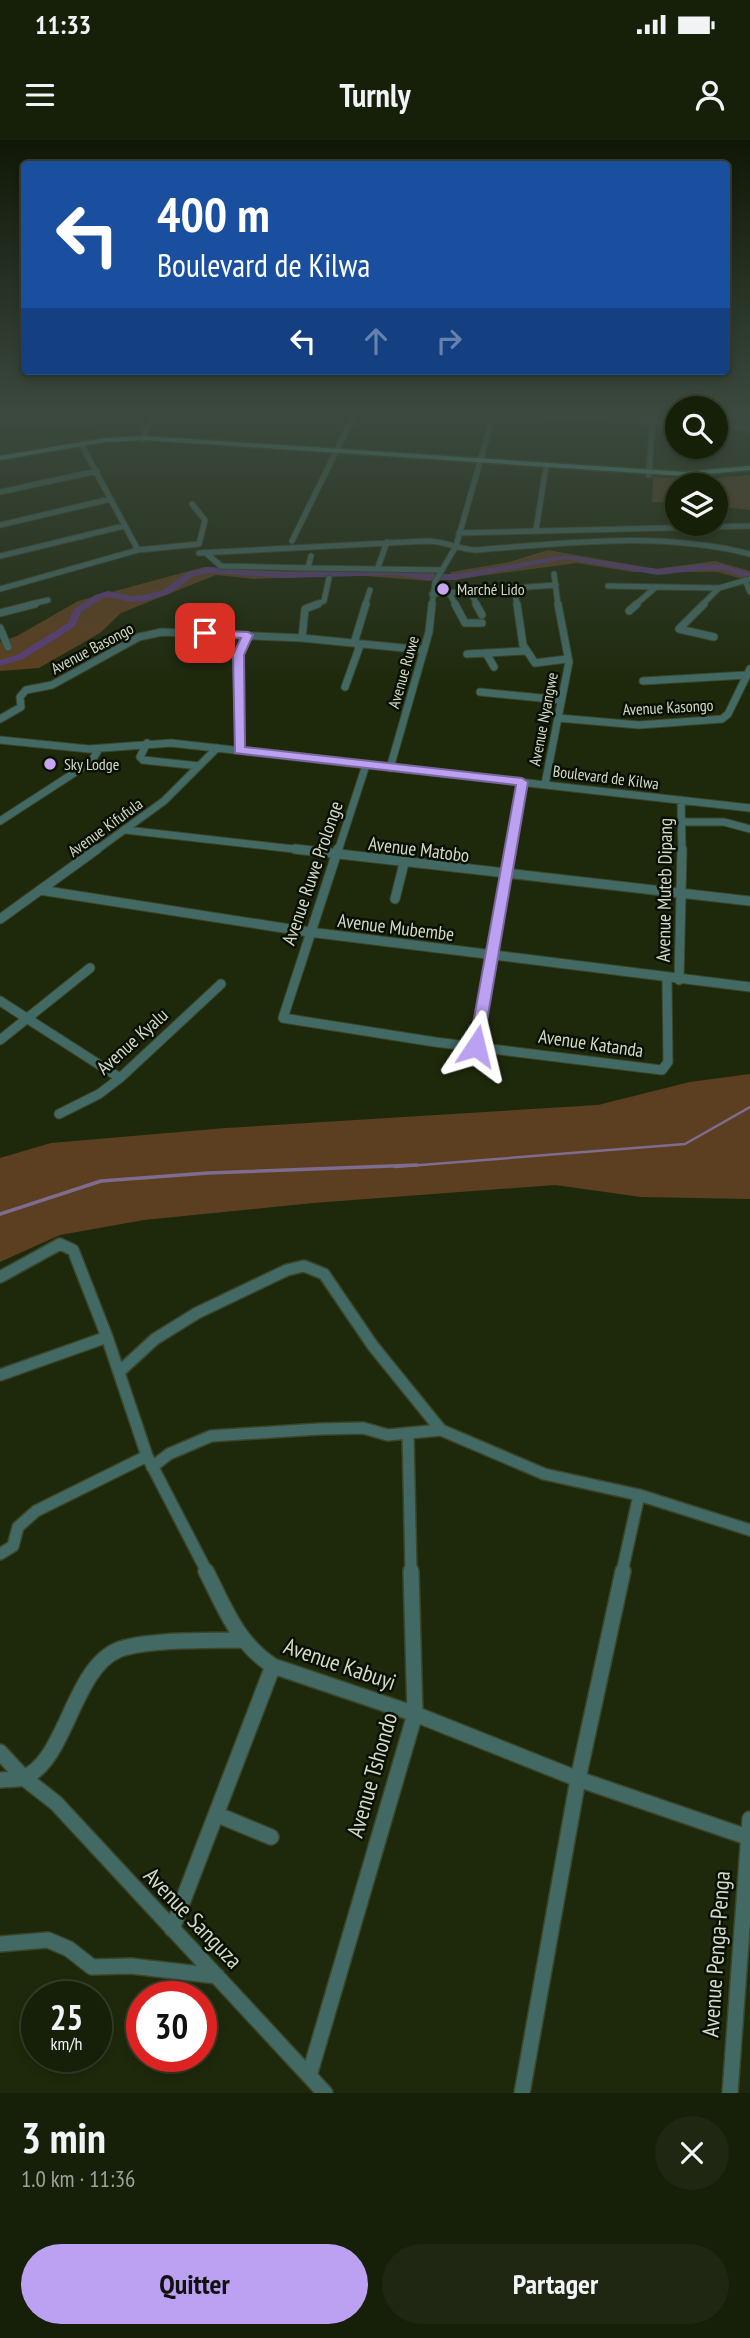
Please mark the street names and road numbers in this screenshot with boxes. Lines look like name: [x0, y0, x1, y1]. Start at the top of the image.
street label: Avenue Basongo: [47, 618, 137, 678]
street label: Avenue Ruwe: [383, 633, 423, 711]
street label: Avenue Nyangwe: [524, 671, 562, 767]
street label: Avenue Kasongo: [622, 695, 714, 719]
street label: Boulevard de Kilwa: [552, 761, 660, 793]
street label: Avenue Kifufula: [64, 793, 146, 861]
street label: Avenue Ruwe Prolonge: [276, 798, 348, 948]
street label: Avenue Muteb Dipang: [651, 818, 677, 962]
street label: Avenue Matobo: [367, 831, 471, 867]
street label: Avenue Mubembe: [336, 908, 456, 946]
street label: Avenue Kyalu: [91, 1003, 173, 1079]
street label: Avenue Katanda: [537, 1024, 645, 1062]
street label: Avenue Kabuyi: [280, 1631, 400, 1696]
street label: Avenue Tshondo: [340, 1709, 403, 1841]
street label: Avenue Sanguza: [138, 1861, 249, 1974]
street label: Avenue Penga-Penga: [695, 1870, 736, 2038]

